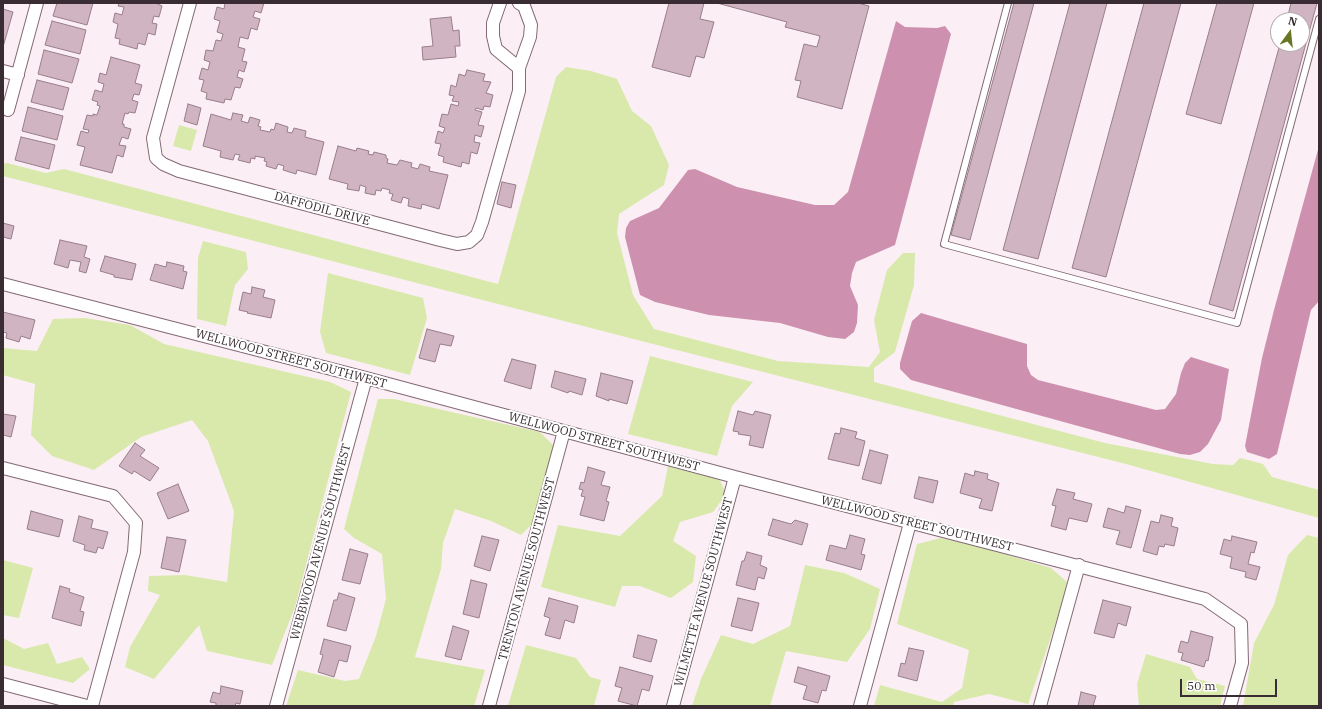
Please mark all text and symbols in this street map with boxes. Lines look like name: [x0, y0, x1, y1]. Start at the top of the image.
north arrow: [1270, 12, 1310, 52]
text: N: [1287, 13, 1299, 29]
street label: DAFFODIL DRIVE: [272, 189, 372, 229]
street label: WELLWOOD STREET SOUTHWEST: [194, 326, 388, 392]
street label: WELLWOOD STREET SOUTHWEST: [507, 409, 701, 475]
street label: WEBBWOOD AVENUE SOUTHWEST: [288, 442, 354, 642]
street label: TRENTON AVENUE SOUTHWEST: [496, 476, 558, 662]
street label: WELLWOOD STREET SOUTHWEST: [819, 493, 1015, 555]
street label: WILMETTE AVENUE SOUTHWEST: [672, 496, 736, 688]
scale bar: [1182, 671, 1279, 697]
text: 50 m: [1187, 678, 1216, 693]

